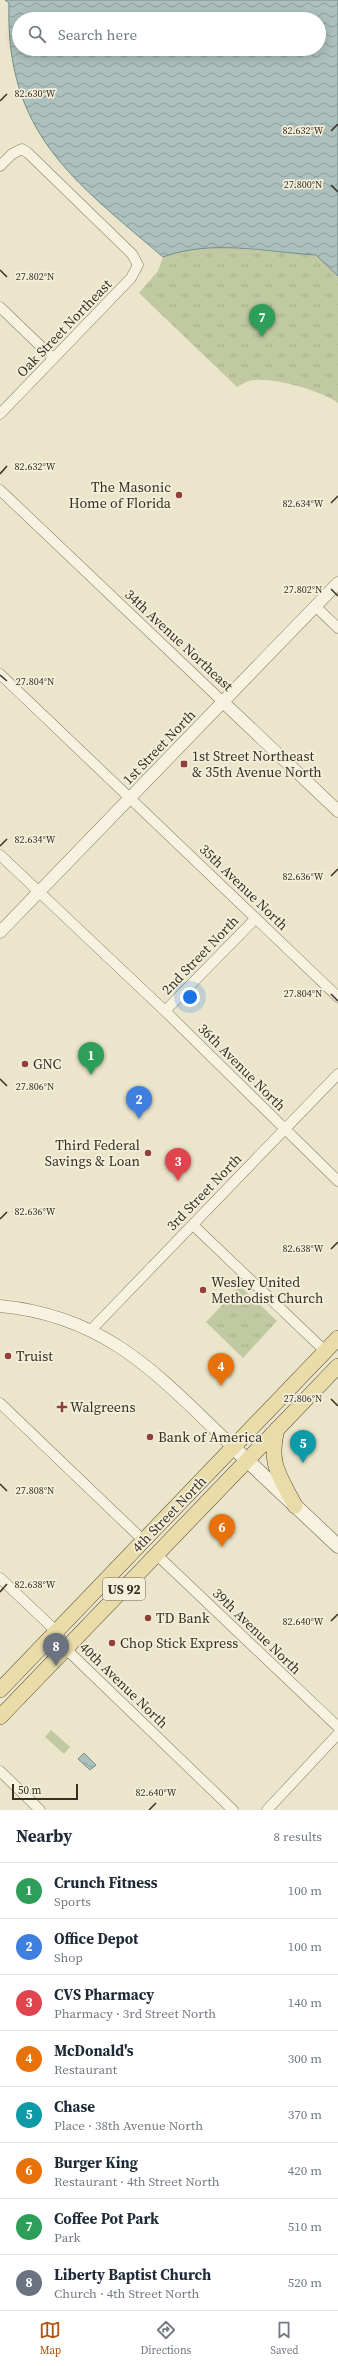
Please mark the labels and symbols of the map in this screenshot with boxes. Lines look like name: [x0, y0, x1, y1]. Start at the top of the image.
text: 82.630°W: [15, 87, 56, 100]
text: 82.632°W: [283, 124, 324, 137]
text: 27.800°N: [284, 178, 322, 191]
text: 27.802°N: [16, 270, 54, 283]
street label: Oak Street Northeast: [12, 274, 116, 381]
pin: 7: [249, 304, 275, 337]
text: 82.632°W: [15, 460, 56, 473]
place label: The Masonic Home of Florida: [69, 477, 172, 513]
marker: The Masonic Home of Florida: [174, 490, 184, 500]
text: 82.634°W: [283, 497, 324, 510]
text: 27.802°N: [284, 583, 322, 596]
street label: 34th Avenue Northeast: [121, 585, 238, 696]
text: 27.804°N: [16, 675, 54, 688]
street label: 1st Street North: [118, 705, 200, 789]
place label: 1st Street Northeast & 35th Avenue North: [192, 746, 322, 782]
marker: 1st Street Northeast & 35th Avenue North: [179, 759, 189, 769]
text: 82.634°W: [15, 833, 56, 846]
street label: 35th Avenue North: [195, 839, 293, 935]
text: 82.636°W: [283, 870, 324, 883]
street label: 2nd Street North: [157, 911, 243, 999]
your location: [180, 987, 200, 1007]
text: 27.804°N: [284, 987, 322, 1000]
street label: 36th Avenue North: [194, 1019, 290, 1115]
pin: 1: [78, 1042, 104, 1075]
place label: GNC: [33, 1054, 62, 1074]
marker: GNC: [20, 1059, 30, 1069]
text: 27.806°N: [16, 1080, 54, 1093]
pin: 2: [126, 1086, 152, 1119]
place label: Third Federal Savings & Loan: [45, 1135, 141, 1171]
marker: Third Federal Savings & Loan: [143, 1148, 153, 1158]
pin: 3: [165, 1148, 191, 1181]
street label: 3rd Street North: [163, 1150, 245, 1234]
text: 82.636°W: [15, 1205, 56, 1218]
text: 82.638°W: [283, 1242, 324, 1255]
place label: Wesley United Methodist Church: [211, 1272, 323, 1308]
marker: Wesley United Methodist Church: [198, 1285, 208, 1295]
place label: Truist: [16, 1346, 53, 1366]
marker: Truist: [3, 1351, 13, 1361]
pin: 4: [208, 1353, 234, 1386]
text: 27.806°N: [284, 1392, 322, 1405]
place label: Walgreens: [70, 1397, 136, 1417]
marker: Walgreens: [57, 1402, 67, 1412]
place label: Bank of America: [158, 1427, 263, 1447]
pin: 5: [290, 1430, 316, 1463]
marker: Bank of America: [145, 1432, 155, 1442]
street label: 4th Street North: [127, 1471, 211, 1557]
text: 27.808°N: [16, 1484, 54, 1497]
pin: 6: [209, 1514, 235, 1547]
text: 82.638°W: [15, 1578, 56, 1591]
road number: US 92: [103, 1578, 145, 1600]
street label: 39th Avenue North: [208, 1583, 306, 1679]
place label: TD Bank: [156, 1608, 210, 1628]
marker: TD Bank: [143, 1613, 153, 1623]
text: 82.640°W: [283, 1615, 324, 1628]
pin: 8: [43, 1633, 69, 1666]
place label: Chop Stick Express: [120, 1633, 238, 1653]
street label: 40th Avenue North: [75, 1637, 173, 1733]
marker: Chop Stick Express: [107, 1638, 117, 1648]
scale bar: [12, 1782, 78, 1801]
text: 82.640°W: [136, 1786, 177, 1799]

